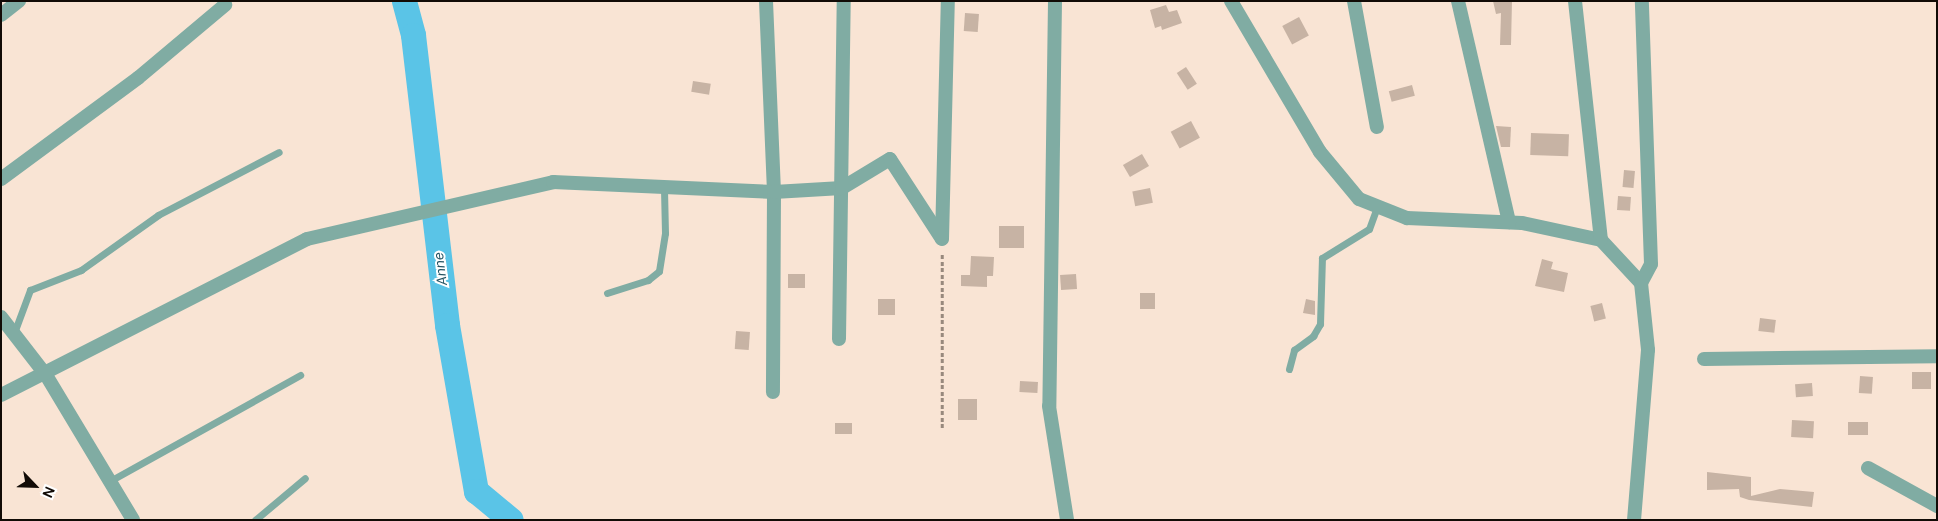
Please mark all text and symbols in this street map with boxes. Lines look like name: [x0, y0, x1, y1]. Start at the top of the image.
water label: Anne: [430, 251, 450, 287]
north arrow: [10, 461, 60, 511]
text: N: [38, 484, 59, 500]

